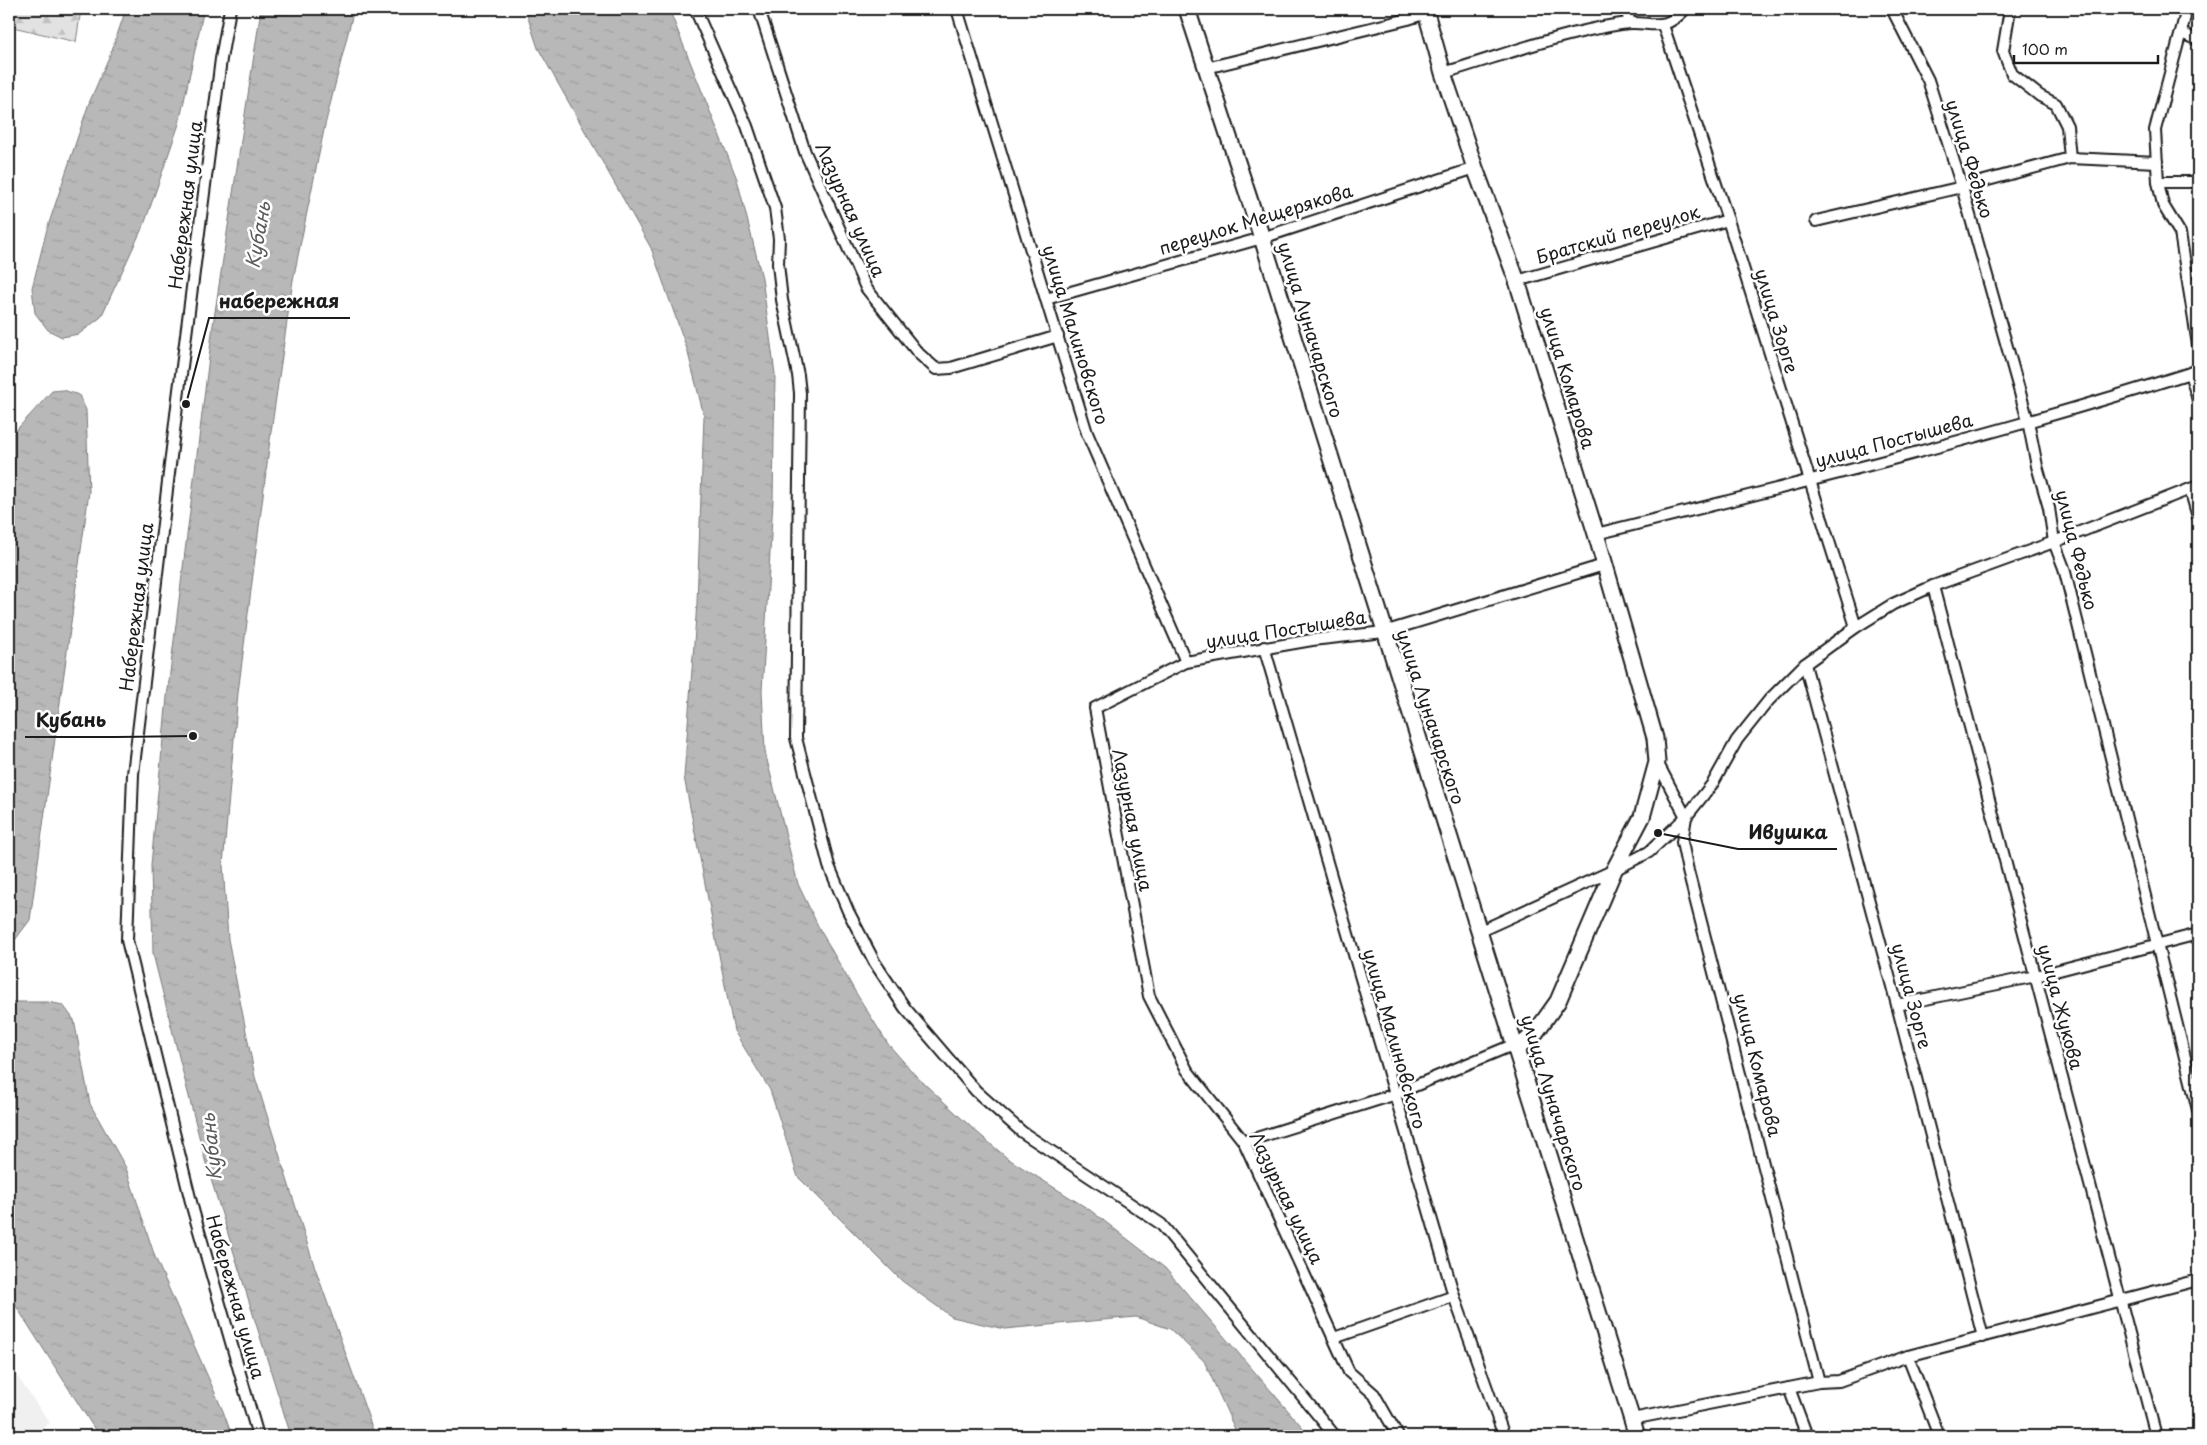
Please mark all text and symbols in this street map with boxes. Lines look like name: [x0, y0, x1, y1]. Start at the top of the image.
scale bar: [2014, 32, 2158, 64]
text: 100 m: [2022, 37, 2068, 60]
street label: улица Федько: [1940, 96, 2001, 221]
street label: Набережная улица: [161, 118, 208, 291]
street label: Лазурная улица: [810, 138, 893, 282]
street label: переулок Мещерякова: [1155, 176, 1357, 261]
street label: Братский переулок: [1532, 197, 1703, 270]
water label: Кубань: [237, 198, 277, 270]
street label: улица Луначарского: [1272, 238, 1351, 421]
street label: улица Малиновского: [1036, 241, 1117, 428]
street label: улица Зорге: [1749, 265, 1806, 376]
callout: набережная: [209, 284, 350, 318]
text: набережная: [219, 286, 339, 314]
street label: улица Комарова: [1534, 303, 1603, 453]
street label: улица Постышева: [1812, 405, 1976, 474]
street label: улица Федько: [2049, 487, 2105, 613]
street label: Набережная улица: [112, 520, 159, 693]
street label: улица Постышева: [1204, 602, 1369, 655]
street label: улица Луначарского: [1390, 625, 1473, 808]
callout: Кубань: [25, 703, 116, 737]
text: Кубань: [36, 705, 106, 733]
street label: Лазурная улица: [1106, 746, 1161, 894]
callout: Ивушка: [1738, 815, 1837, 849]
text: Ивушка: [1748, 817, 1828, 845]
street label: улица Зорге: [1885, 940, 1940, 1052]
street label: улица Жукова: [2032, 941, 2091, 1073]
street label: улица Малиновского: [1357, 945, 1434, 1132]
street label: улица Комарова: [1728, 990, 1790, 1140]
street label: улица Луначарского: [1515, 1011, 1594, 1194]
water label: Кубань: [192, 1111, 227, 1182]
street label: Лазурная улица: [1244, 1126, 1331, 1269]
street label: Набережная улица: [200, 1211, 273, 1383]

